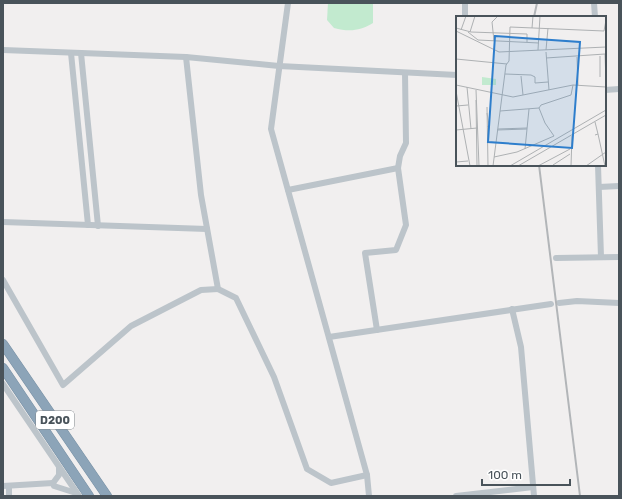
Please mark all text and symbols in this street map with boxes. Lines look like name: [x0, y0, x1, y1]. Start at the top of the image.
inset map: [456, 16, 606, 166]
road number: D200: [36, 411, 74, 429]
scale bar: [482, 461, 570, 487]
text: 100 m: [488, 468, 522, 482]

